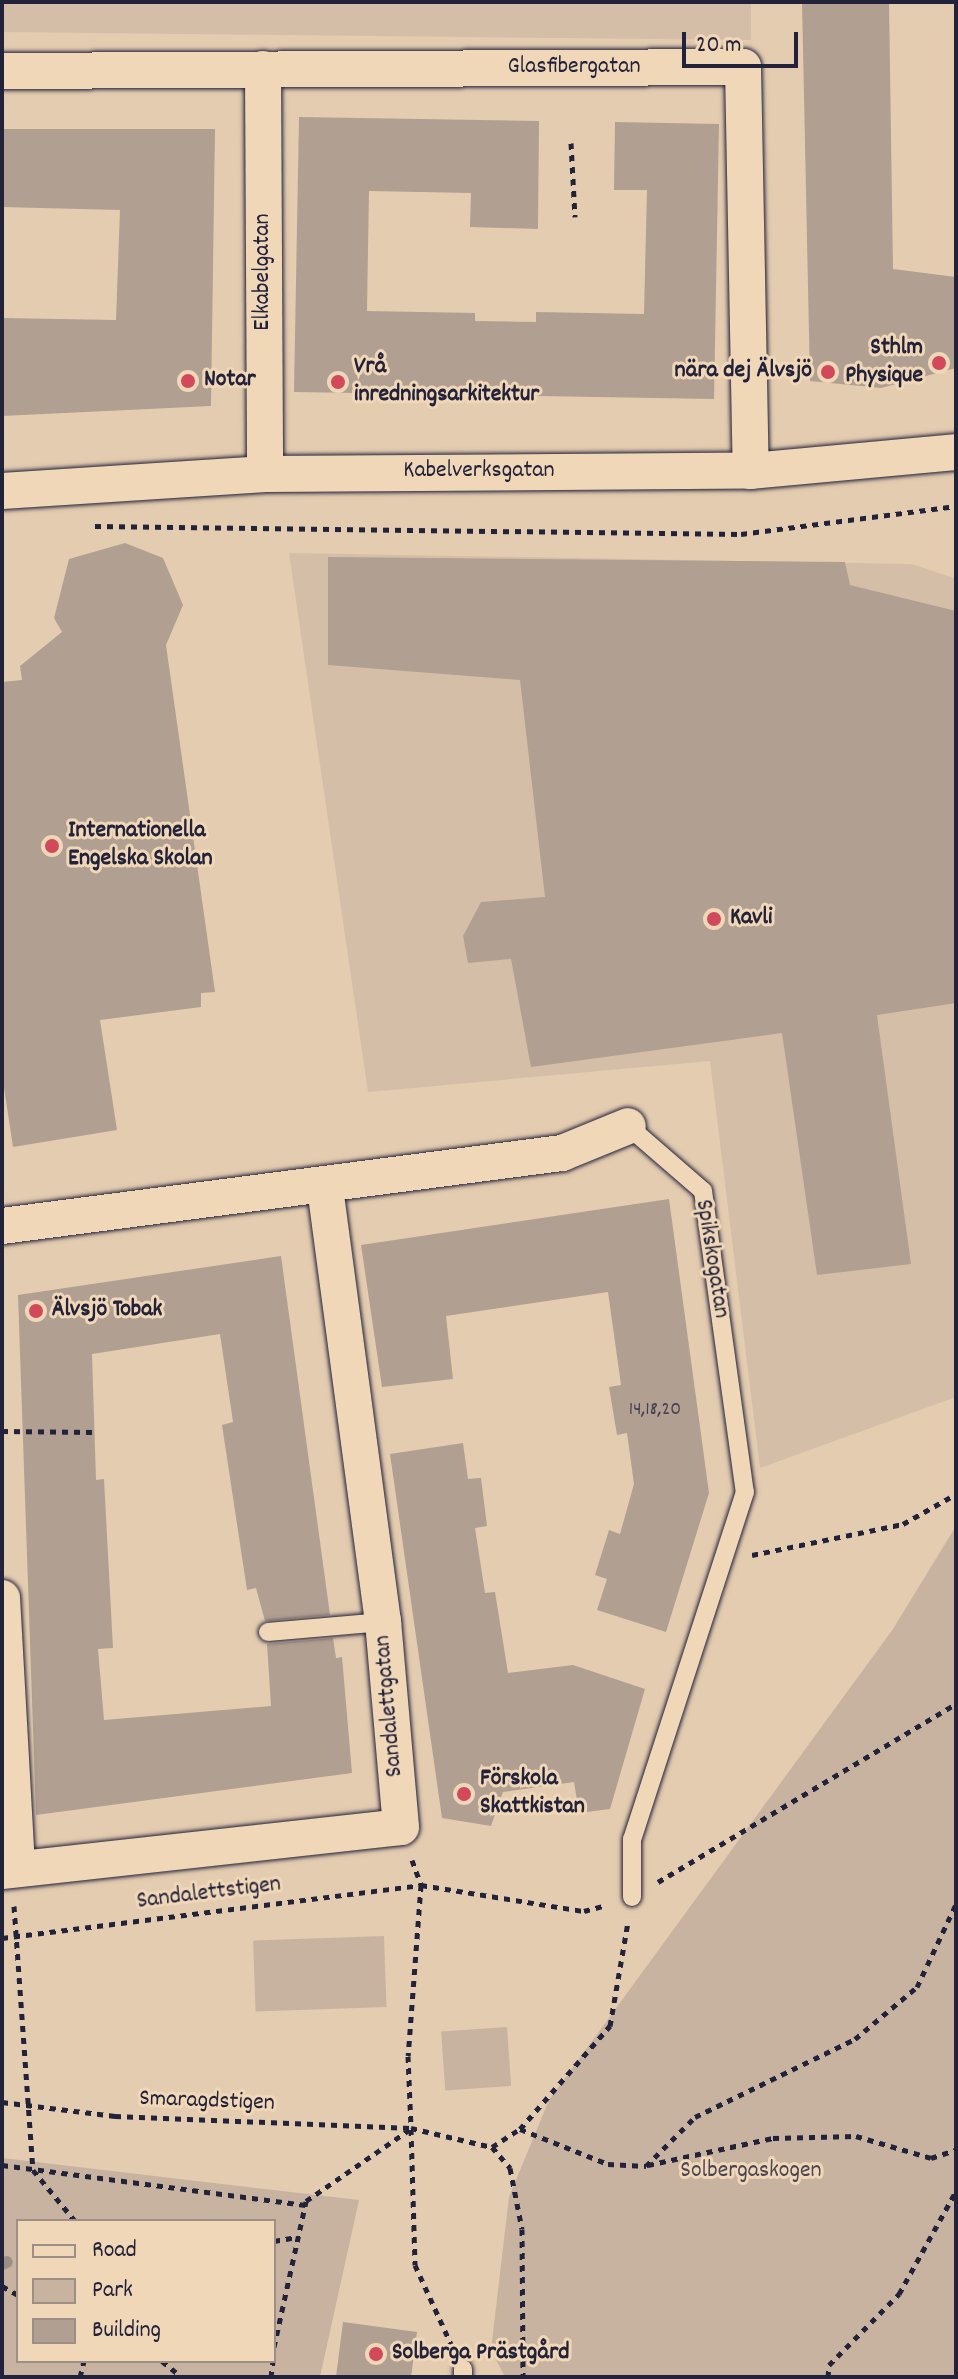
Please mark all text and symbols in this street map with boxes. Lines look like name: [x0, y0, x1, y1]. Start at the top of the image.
scale bar: [686, 16, 802, 66]
text: 20 m: [696, 29, 742, 63]
street label: Glasfibergatan: [507, 54, 641, 82]
street label: Elkabelgatan: [250, 213, 278, 331]
place label: Sthlm Physique: [845, 335, 923, 391]
place label: Vrå inredningsarkitektur: [354, 354, 539, 410]
marker: Sthlm Physique: [930, 354, 948, 372]
place label: nära dej Älvsjö: [674, 358, 812, 386]
marker: nära dej Älvsjö: [819, 363, 837, 381]
place label: Notar: [204, 367, 256, 395]
marker: Notar: [179, 372, 197, 390]
marker: Vrå inredningsarkitektur: [329, 373, 347, 391]
street label: Kabelverksgatan: [403, 458, 555, 486]
place label: Internationella Engelska Skolan: [68, 818, 213, 874]
marker: Internationella Engelska Skolan: [43, 837, 61, 855]
place label: Kavli: [730, 905, 772, 933]
marker: Kavli: [705, 910, 723, 928]
street label: Spikskogatan: [687, 1198, 735, 1320]
place label: Älvsjö Tobak: [52, 1297, 162, 1325]
marker: Älvsjö Tobak: [27, 1302, 45, 1320]
house number: 14,18,20: [629, 1398, 681, 1422]
street label: Sandalettgatan: [369, 1634, 411, 1778]
place label: Förskola Skattkistan: [480, 1766, 585, 1822]
marker: Förskola Skattkistan: [455, 1785, 473, 1803]
street label: Sandalettstigen: [135, 1871, 283, 1917]
street label: Smaragdstigen: [139, 2085, 275, 2119]
park label: Solbergaskogen: [680, 2158, 822, 2186]
legend: [16, 2219, 276, 2363]
text: Road: [92, 2234, 137, 2268]
text: Park: [92, 2274, 133, 2308]
text: Building: [92, 2314, 161, 2348]
place label: Solberga Prästgård: [392, 2340, 569, 2368]
marker: Solberga Prästgård: [367, 2345, 385, 2363]

